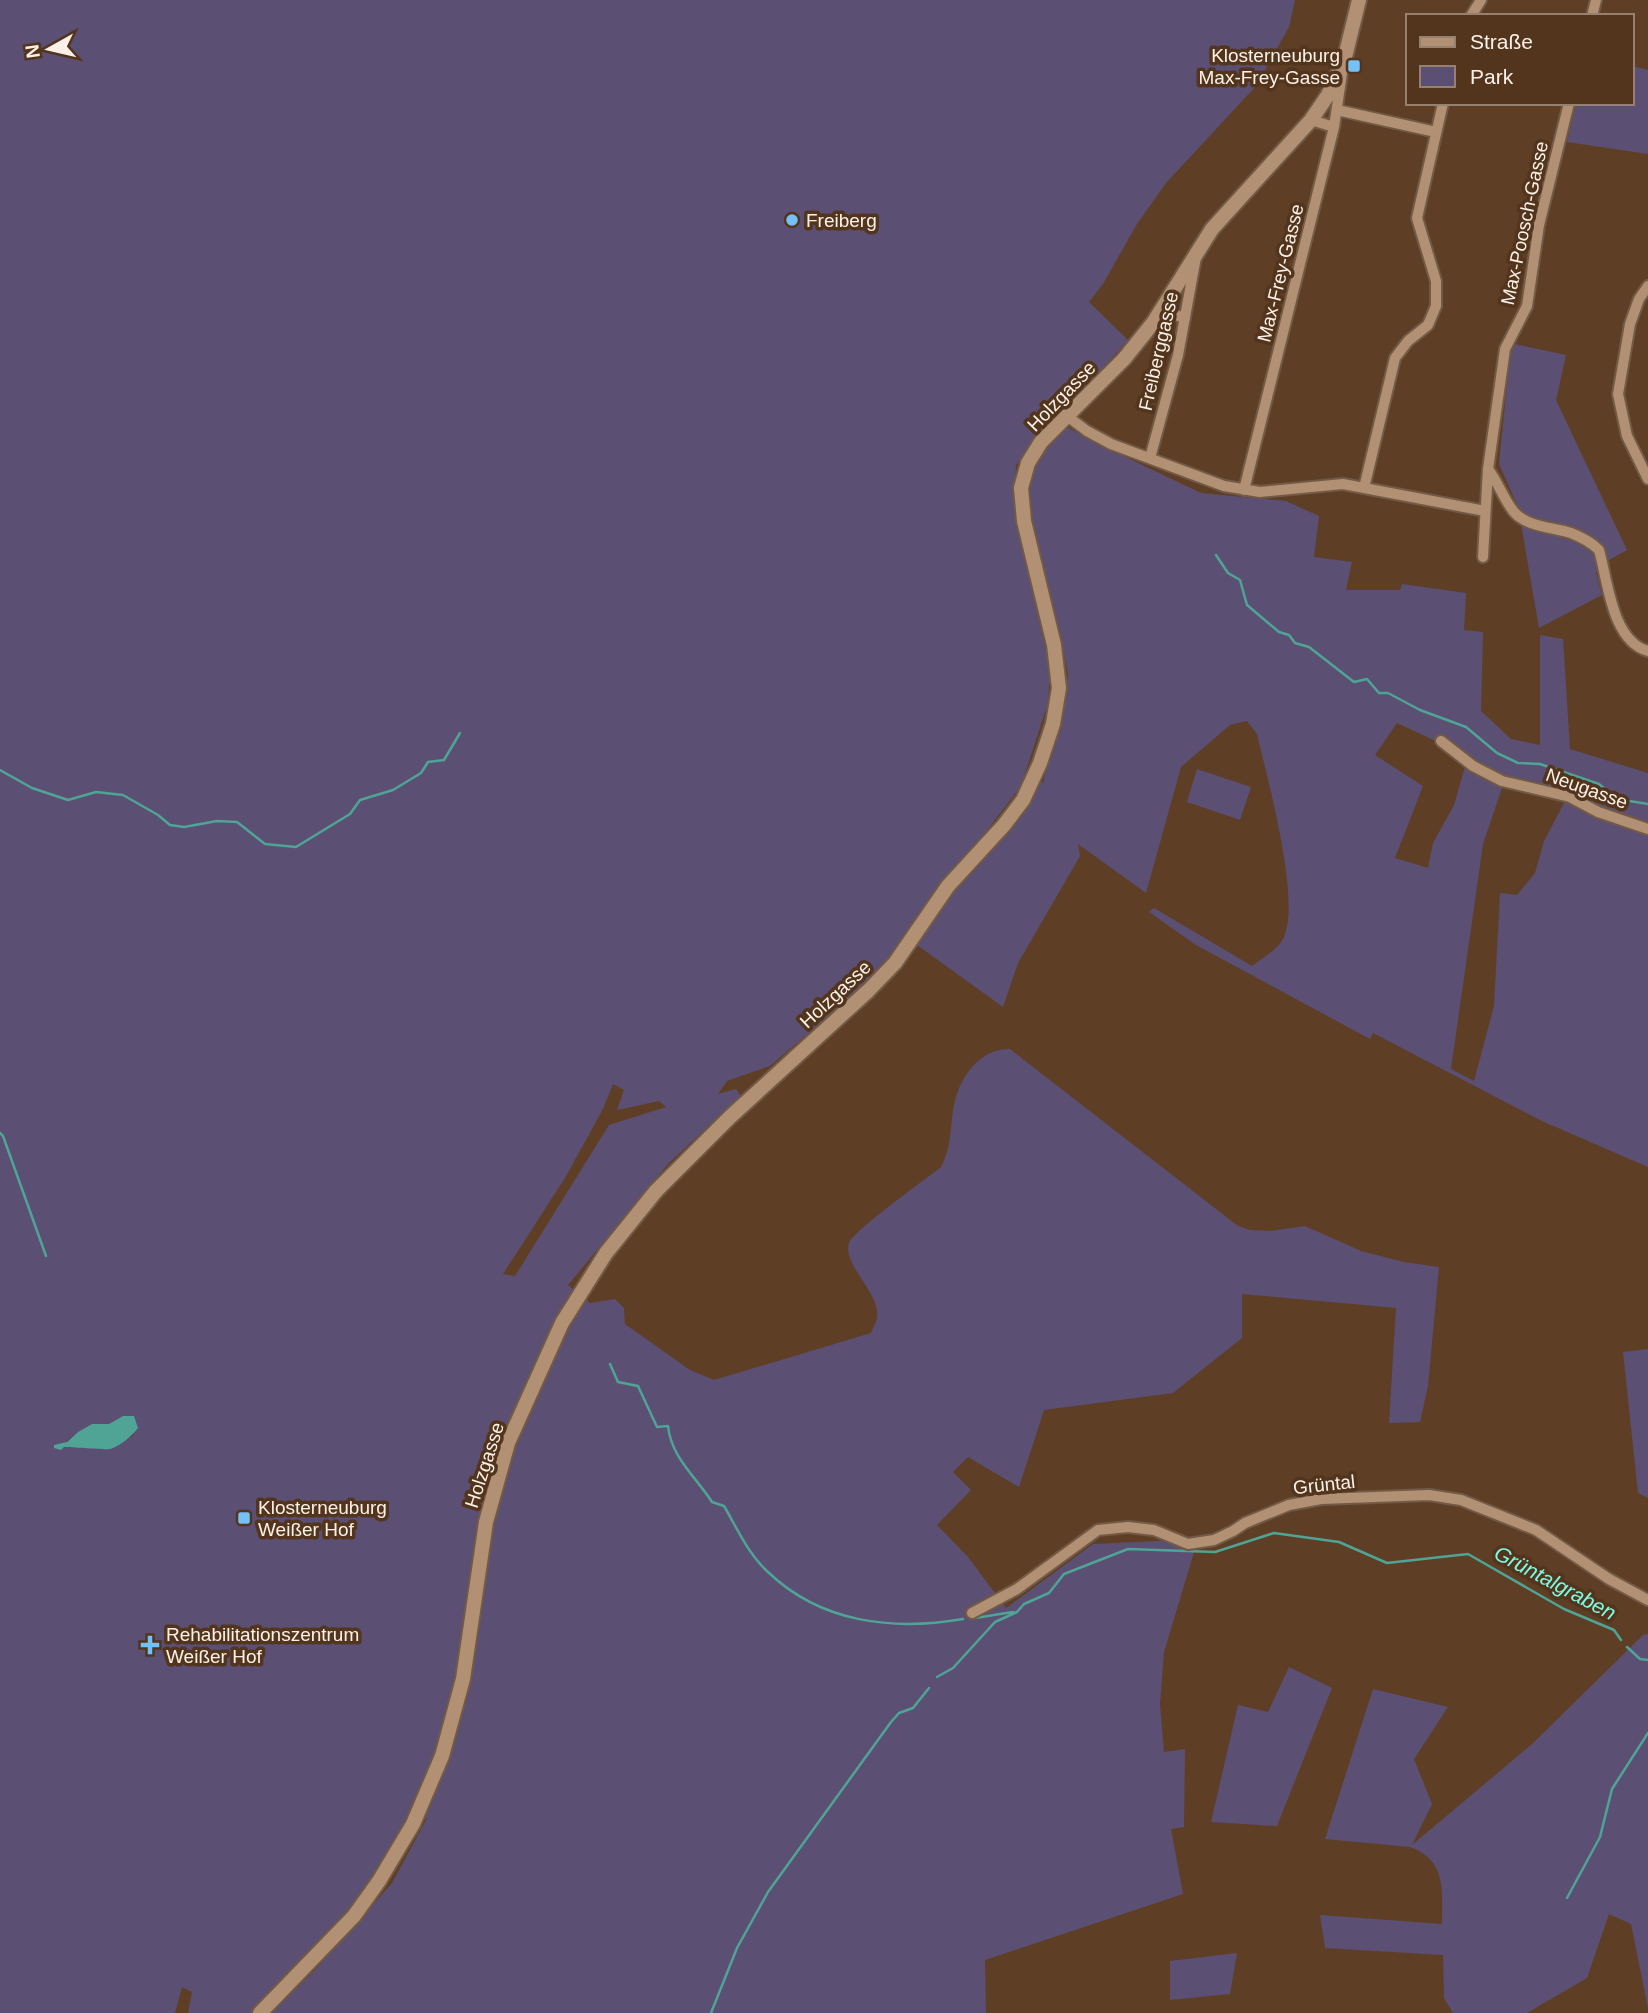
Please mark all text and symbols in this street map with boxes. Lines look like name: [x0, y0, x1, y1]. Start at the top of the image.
north arrow: [14, 14, 84, 84]
legend: [1406, 14, 1634, 105]
text: Straße: [1470, 30, 1533, 53]
text: N: [21, 43, 44, 60]
place label: Klosterneuburg Max-Frey-Gasse: [1199, 45, 1340, 88]
marker: Klosterneuburg Max-Frey-Gasse: [1346, 58, 1362, 74]
text: Park: [1470, 65, 1514, 88]
street label: Max-Poosch-Gasse: [1497, 139, 1552, 307]
street label: Max-Frey-Gasse: [1253, 202, 1308, 344]
place label: Freiberg: [806, 210, 877, 231]
marker: Freiberg: [784, 212, 800, 228]
street label: Freiberggasse: [1135, 290, 1182, 413]
street label: Holzgasse: [1023, 357, 1100, 436]
street label: Neugasse: [1543, 764, 1631, 813]
street label: Holzgasse: [796, 956, 875, 1032]
street label: Holzgasse: [461, 1420, 508, 1511]
street label: Grüntal: [1292, 1471, 1356, 1498]
place label: Klosterneuburg Weißer Hof: [258, 1497, 387, 1540]
marker: Klosterneuburg Weißer Hof: [236, 1510, 252, 1526]
water label: Grüntalgraben: [1491, 1541, 1620, 1624]
place label: Rehabilitationszentrum Weißer Hof: [166, 1624, 359, 1667]
marker: Rehabilitationszentrum Weißer Hof: [140, 1635, 160, 1655]

